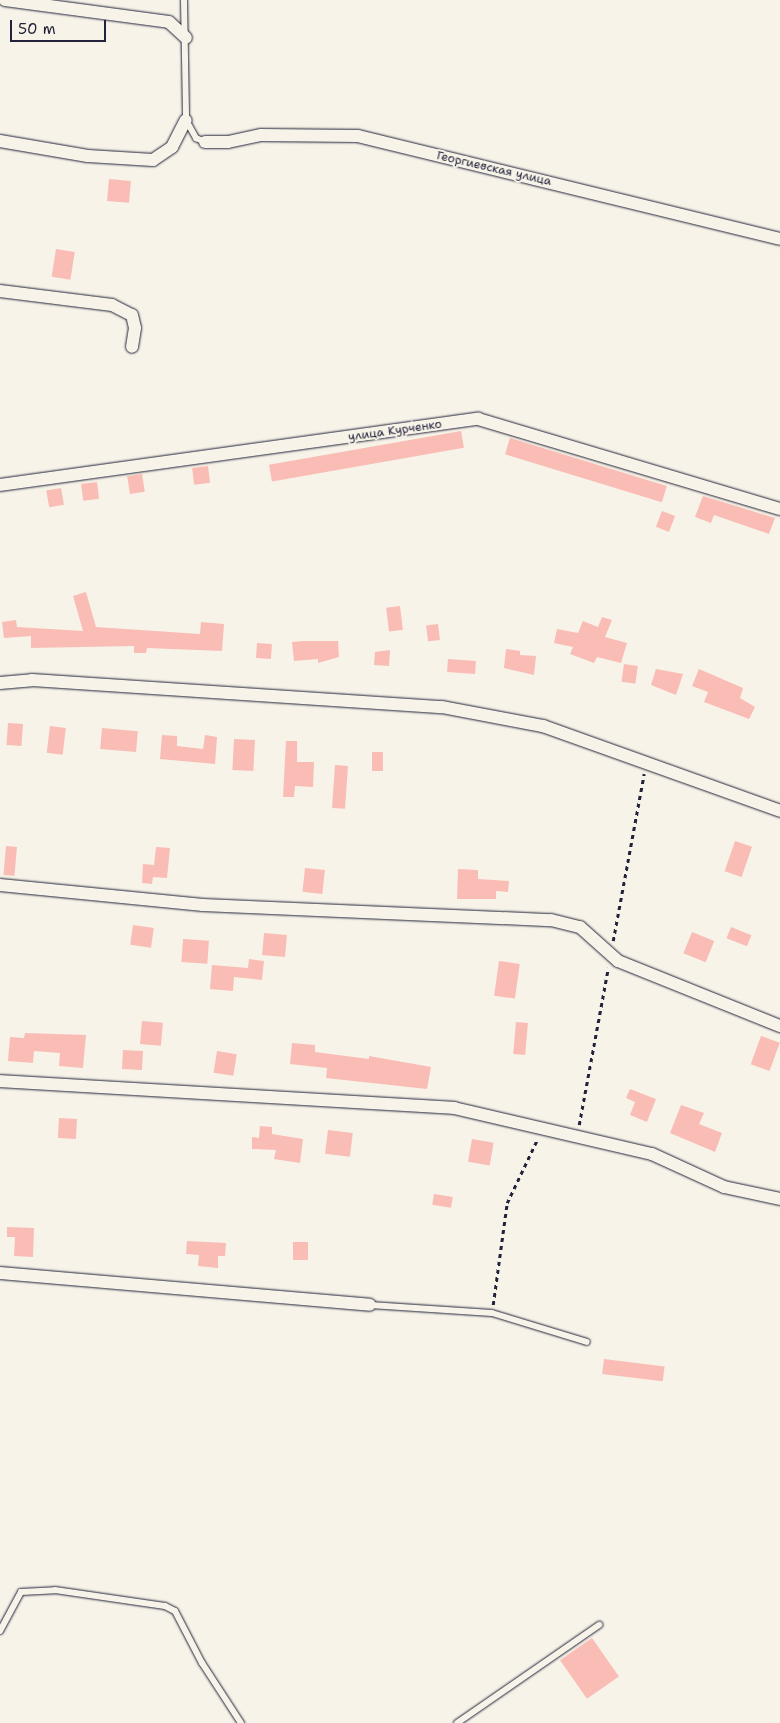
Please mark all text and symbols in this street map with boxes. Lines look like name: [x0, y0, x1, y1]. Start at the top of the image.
scale bar: [12, 10, 109, 42]
text: 50 m: [18, 19, 56, 39]
street label: Георгиевская улица: [435, 149, 553, 189]
street label: улица Курченко: [347, 417, 443, 445]

